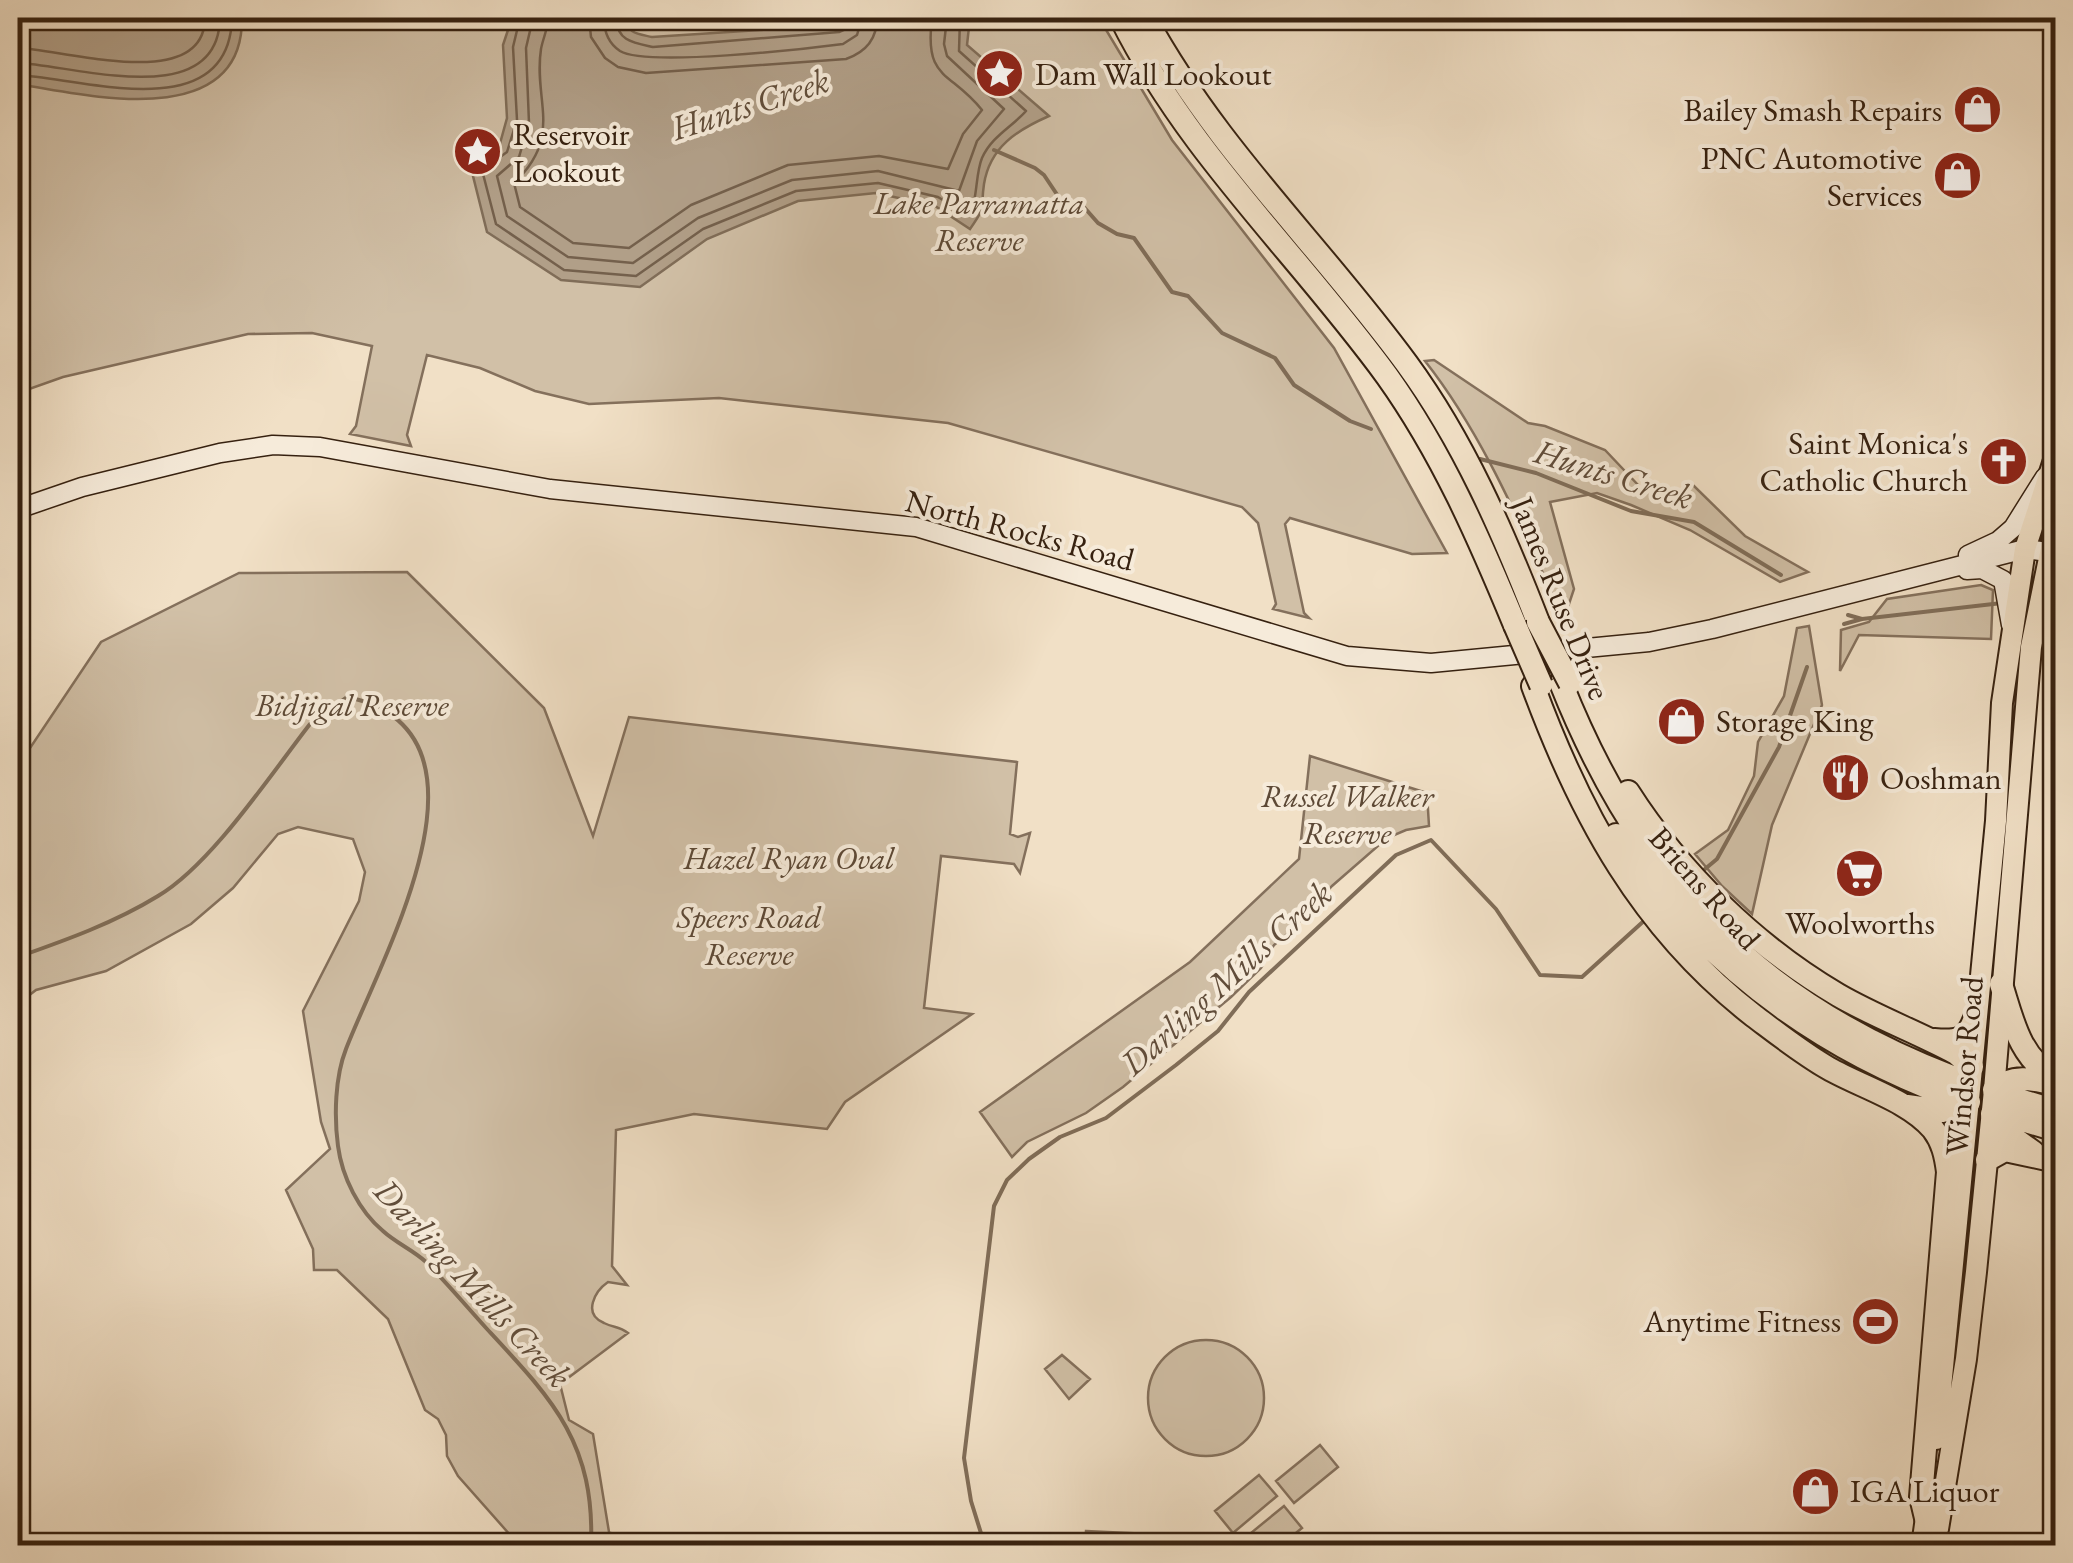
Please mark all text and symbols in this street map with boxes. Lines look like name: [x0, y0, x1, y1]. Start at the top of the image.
place icon: Dam Wall Lookout: [974, 48, 1026, 100]
place label: Dam Wall Lookout: [1035, 53, 1271, 95]
water label: Hunts Creek: [664, 57, 834, 150]
shop icon: Bailey Smash Repairs: [1951, 84, 2003, 136]
place label: Bailey Smash Repairs: [1683, 89, 1942, 131]
place label: Reservoir Lookout: [513, 113, 630, 192]
place icon: Reservoir Lookout: [452, 126, 504, 178]
place label: PNC Automotive Services: [1701, 137, 1922, 216]
shop icon: PNC Automotive Services: [1931, 150, 1983, 202]
park label: Lake Parramatta Reserve: [873, 182, 1084, 261]
place label: Saint Monica's Catholic Church: [1759, 422, 1968, 501]
water label: Hunts Creek: [1529, 428, 1699, 519]
church icon: Saint Monica's Catholic Church: [1977, 435, 2029, 487]
street label: North Rocks Road: [901, 479, 1140, 581]
street label: James Ruse Drive: [1500, 488, 1621, 706]
park label: Bidjigal Reserve: [254, 684, 450, 726]
shop icon: Storage King: [1655, 695, 1707, 747]
place label: Storage King: [1716, 700, 1875, 742]
restaurant icon: Ooshman: [1819, 752, 1871, 804]
place label: Ooshman: [1880, 757, 2002, 799]
park label: Russel Walker Reserve: [1261, 775, 1435, 854]
street label: Briens Road: [1640, 817, 1771, 959]
park label: Hazel Ryan Oval: [683, 837, 895, 879]
supermarket icon: Woolworths: [1834, 847, 1886, 899]
water label: Darling Mills Creek: [1109, 870, 1342, 1086]
park label: Speers Road Reserve: [676, 896, 822, 975]
place label: Woolworths: [1785, 902, 1935, 944]
street label: Windsor Road: [1935, 974, 1993, 1157]
water label: Darling Mills Creek: [363, 1168, 582, 1398]
sports icon: Anytime Fitness: [1850, 1295, 1902, 1347]
place label: Anytime Fitness: [1642, 1300, 1841, 1342]
shop icon: IGA Liquor: [1789, 1465, 1841, 1517]
place label: IGA Liquor: [1850, 1470, 2000, 1512]

